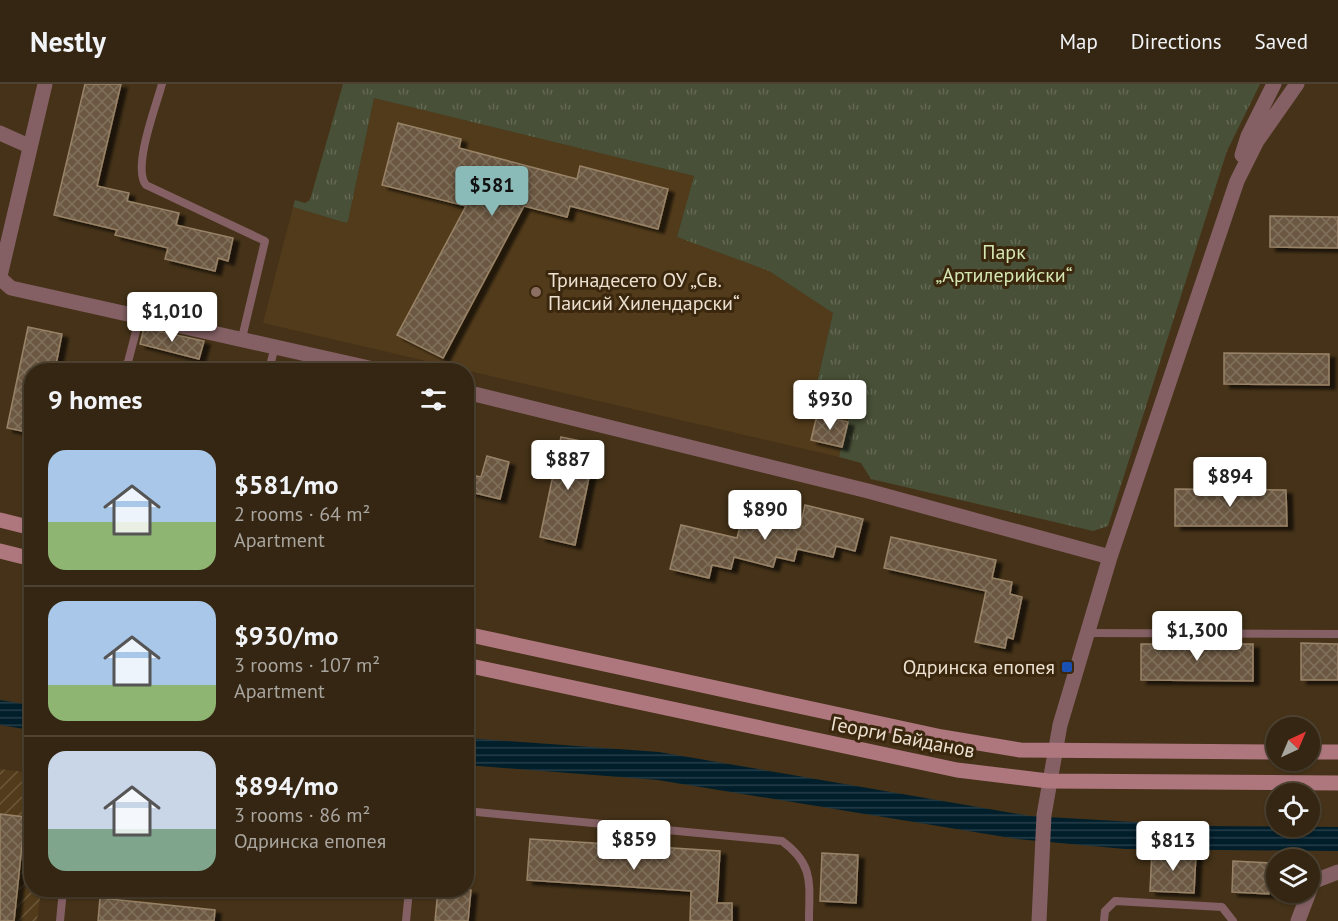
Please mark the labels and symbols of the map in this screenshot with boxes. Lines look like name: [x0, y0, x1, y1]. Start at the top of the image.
pin: $581: [456, 166, 528, 217]
park label: Парк „Артилерийски“: [935, 239, 1073, 288]
place label: Тринадесето ОУ „Св. Паисий Хилендарски“: [548, 267, 740, 316]
marker: Тринадесето ОУ „Св. Паисий Хилендарски“: [529, 285, 543, 299]
pin: $1,010: [123, 292, 221, 343]
pin: $930: [794, 380, 866, 431]
pin: $887: [532, 440, 604, 491]
pin: $894: [1194, 457, 1266, 508]
pin: $890: [729, 490, 801, 541]
pin: $1,300: [1148, 611, 1246, 662]
place label: Одринска епопея: [903, 654, 1055, 680]
marker: Одринска епопея: [1060, 660, 1074, 674]
street label: Георги Байданов: [829, 710, 977, 764]
north arrow: [1266, 717, 1320, 771]
pin: $859: [598, 820, 670, 871]
pin: $813: [1137, 821, 1209, 872]

